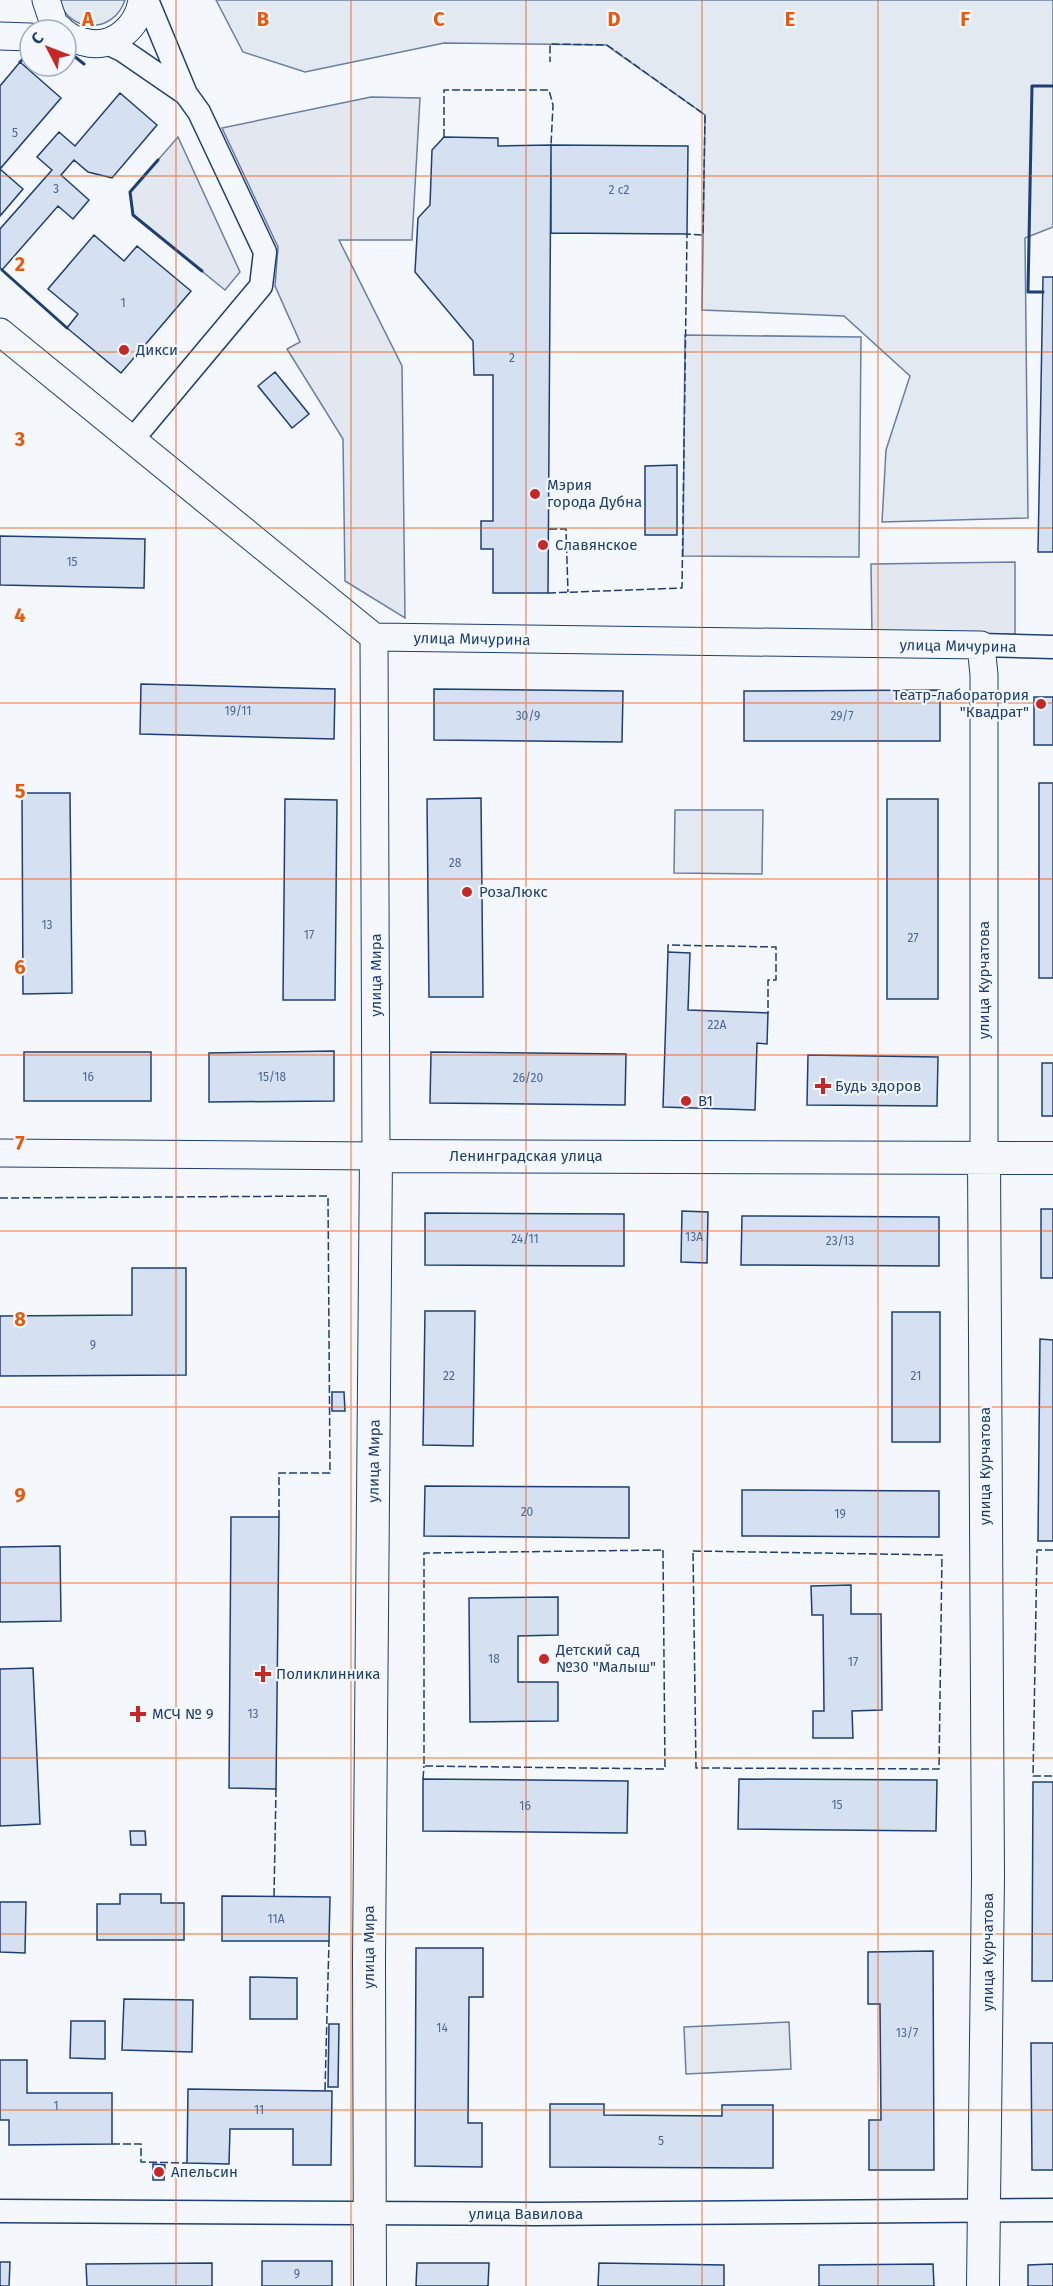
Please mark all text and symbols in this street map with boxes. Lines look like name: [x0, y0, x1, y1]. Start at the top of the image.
text: A: [81, 7, 95, 31]
text: B: [257, 7, 269, 31]
text: C: [433, 7, 445, 31]
text: D: [607, 7, 621, 31]
text: E: [785, 7, 795, 31]
text: F: [960, 7, 970, 31]
north arrow: [18, 18, 78, 78]
text: С: [27, 28, 48, 48]
house number: 5: [12, 126, 18, 140]
house number: 3: [53, 182, 59, 196]
house number: 2 с2: [609, 183, 629, 197]
text: 2: [15, 252, 25, 276]
house number: 1: [120, 296, 126, 310]
place label: Дикси: [135, 341, 178, 359]
marker: Дикси: [117, 343, 131, 357]
house number: 2: [509, 351, 515, 365]
text: 3: [14, 427, 25, 451]
place label: Мэрия города Дубна: [547, 476, 642, 511]
marker: Мэрия города Дубна: [528, 487, 542, 501]
place label: Славянское: [555, 536, 638, 554]
marker: Славянское: [536, 538, 550, 552]
house number: 15: [66, 555, 78, 569]
text: 4: [14, 603, 26, 627]
street label: улица Мичурина: [413, 629, 531, 649]
street label: улица Мичурина: [899, 636, 1017, 656]
place label: Театр-лаборатория "Квадрат": [893, 686, 1029, 721]
marker: Театр-лаборатория "Квадрат": [1034, 697, 1048, 711]
house number: 19/11: [225, 704, 251, 718]
house number: 30/9: [516, 709, 540, 723]
house number: 29/7: [830, 709, 854, 723]
text: 5: [15, 779, 26, 803]
house number: 28: [449, 856, 462, 870]
place label: РозаЛюкс: [479, 883, 548, 901]
marker: РозаЛюкс: [460, 885, 474, 899]
house number: 13: [41, 918, 53, 932]
street label: улица Курчатова: [975, 921, 993, 1039]
house number: 17: [304, 928, 314, 942]
house number: 27: [907, 931, 919, 945]
street label: улица Мира: [367, 933, 385, 1017]
text: 6: [14, 955, 26, 979]
house number: 22А: [708, 1018, 726, 1032]
house number: 16: [82, 1070, 94, 1084]
house number: 15/18: [258, 1070, 287, 1084]
house number: 26/20: [513, 1071, 544, 1085]
place label: Будь здоров: [835, 1077, 922, 1095]
marker: Будь здоров: [816, 1079, 830, 1093]
place label: В1: [698, 1092, 713, 1110]
marker: В1: [679, 1094, 693, 1108]
text: 7: [15, 1131, 25, 1155]
street label: Ленинградская улица: [449, 1147, 603, 1165]
house number: 13А: [685, 1230, 703, 1244]
house number: 24/11: [511, 1232, 539, 1246]
house number: 23/13: [826, 1234, 854, 1248]
text: 8: [14, 1307, 26, 1331]
house number: 9: [90, 1338, 96, 1352]
house number: 22: [443, 1369, 455, 1383]
house number: 21: [911, 1369, 921, 1383]
street label: улица Курчатова: [976, 1407, 994, 1525]
street label: улица Мира: [364, 1419, 384, 1503]
text: 9: [14, 1483, 26, 1507]
house number: 20: [521, 1505, 534, 1519]
house number: 19: [834, 1507, 846, 1521]
place label: Детский сад №30 "Малыш": [555, 1641, 656, 1676]
house number: 18: [488, 1652, 500, 1666]
marker: Детский сад №30 "Малыш": [537, 1652, 551, 1666]
house number: 17: [848, 1655, 858, 1669]
marker: Поликлинника: [254, 1665, 272, 1683]
place label: Поликлинника: [276, 1665, 380, 1683]
marker: МСЧ № 9: [129, 1705, 147, 1723]
place label: МСЧ № 9: [152, 1705, 214, 1723]
house number: 13: [247, 1707, 259, 1721]
house number: 15: [831, 1798, 843, 1812]
house number: 16: [519, 1799, 531, 1813]
street label: улица Курчатова: [979, 1893, 997, 2011]
street label: улица Мира: [360, 1905, 378, 1989]
house number: 11А: [267, 1912, 285, 1926]
house number: 14: [436, 2021, 448, 2035]
house number: 13/7: [896, 2026, 918, 2040]
house number: 1: [53, 2099, 59, 2113]
house number: 11: [254, 2103, 264, 2117]
house number: 5: [658, 2134, 664, 2148]
place label: Апельсин: [171, 2163, 238, 2181]
marker: Апельсин: [152, 2165, 166, 2179]
street label: улица Вавилова: [469, 2205, 583, 2223]
house number: 9: [294, 2267, 300, 2281]

